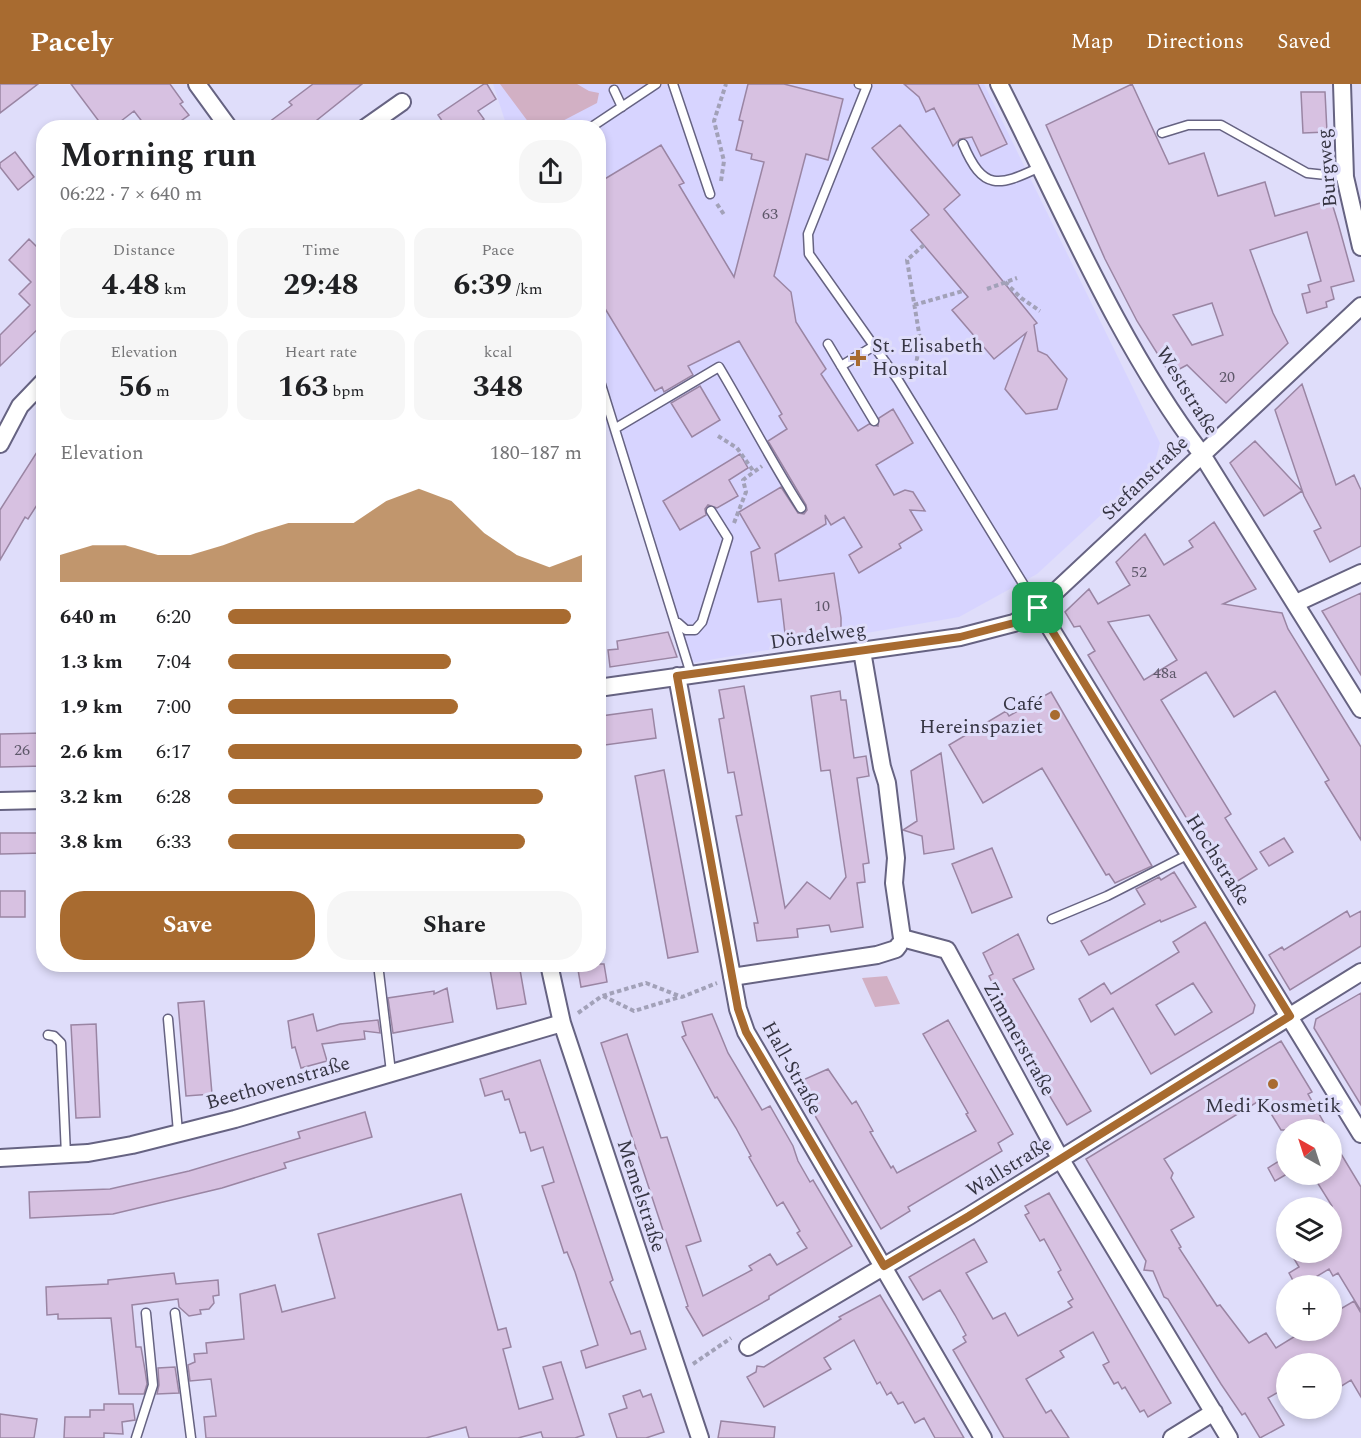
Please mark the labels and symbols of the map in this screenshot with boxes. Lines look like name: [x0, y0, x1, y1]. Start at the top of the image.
street label: Burgweg: [1309, 127, 1345, 209]
house number: 63: [762, 202, 778, 226]
place label: St. Elisabeth Hospital: [872, 331, 983, 384]
street label: Weststraße: [1148, 341, 1226, 441]
marker: St. Elisabeth Hospital: [849, 349, 867, 367]
house number: 20: [1219, 365, 1235, 389]
street label: Stefanstraße: [1095, 429, 1195, 527]
house number: 52: [1131, 560, 1147, 584]
pin: [1012, 582, 1063, 633]
house number: 10: [814, 594, 830, 618]
street label: Dördelweg: [768, 614, 868, 658]
house number: 48a: [1153, 661, 1177, 685]
place label: Café Hereinspaziet: [919, 689, 1043, 742]
marker: Café Hereinspaziet: [1048, 708, 1062, 722]
house number: 26: [14, 738, 30, 762]
street label: Hochstraße: [1178, 808, 1258, 912]
street label: Zimmerstraße: [975, 976, 1063, 1102]
street label: Hall-Straße: [754, 1016, 830, 1120]
street label: Beethovenstraße: [202, 1048, 354, 1118]
marker: Medi Kosmetik: [1266, 1077, 1280, 1091]
place label: Medi Kosmetik: [1205, 1091, 1341, 1121]
north arrow: [1276, 1119, 1342, 1185]
street label: Wallstraße: [960, 1129, 1058, 1205]
street label: Memelstraße: [609, 1136, 673, 1256]

